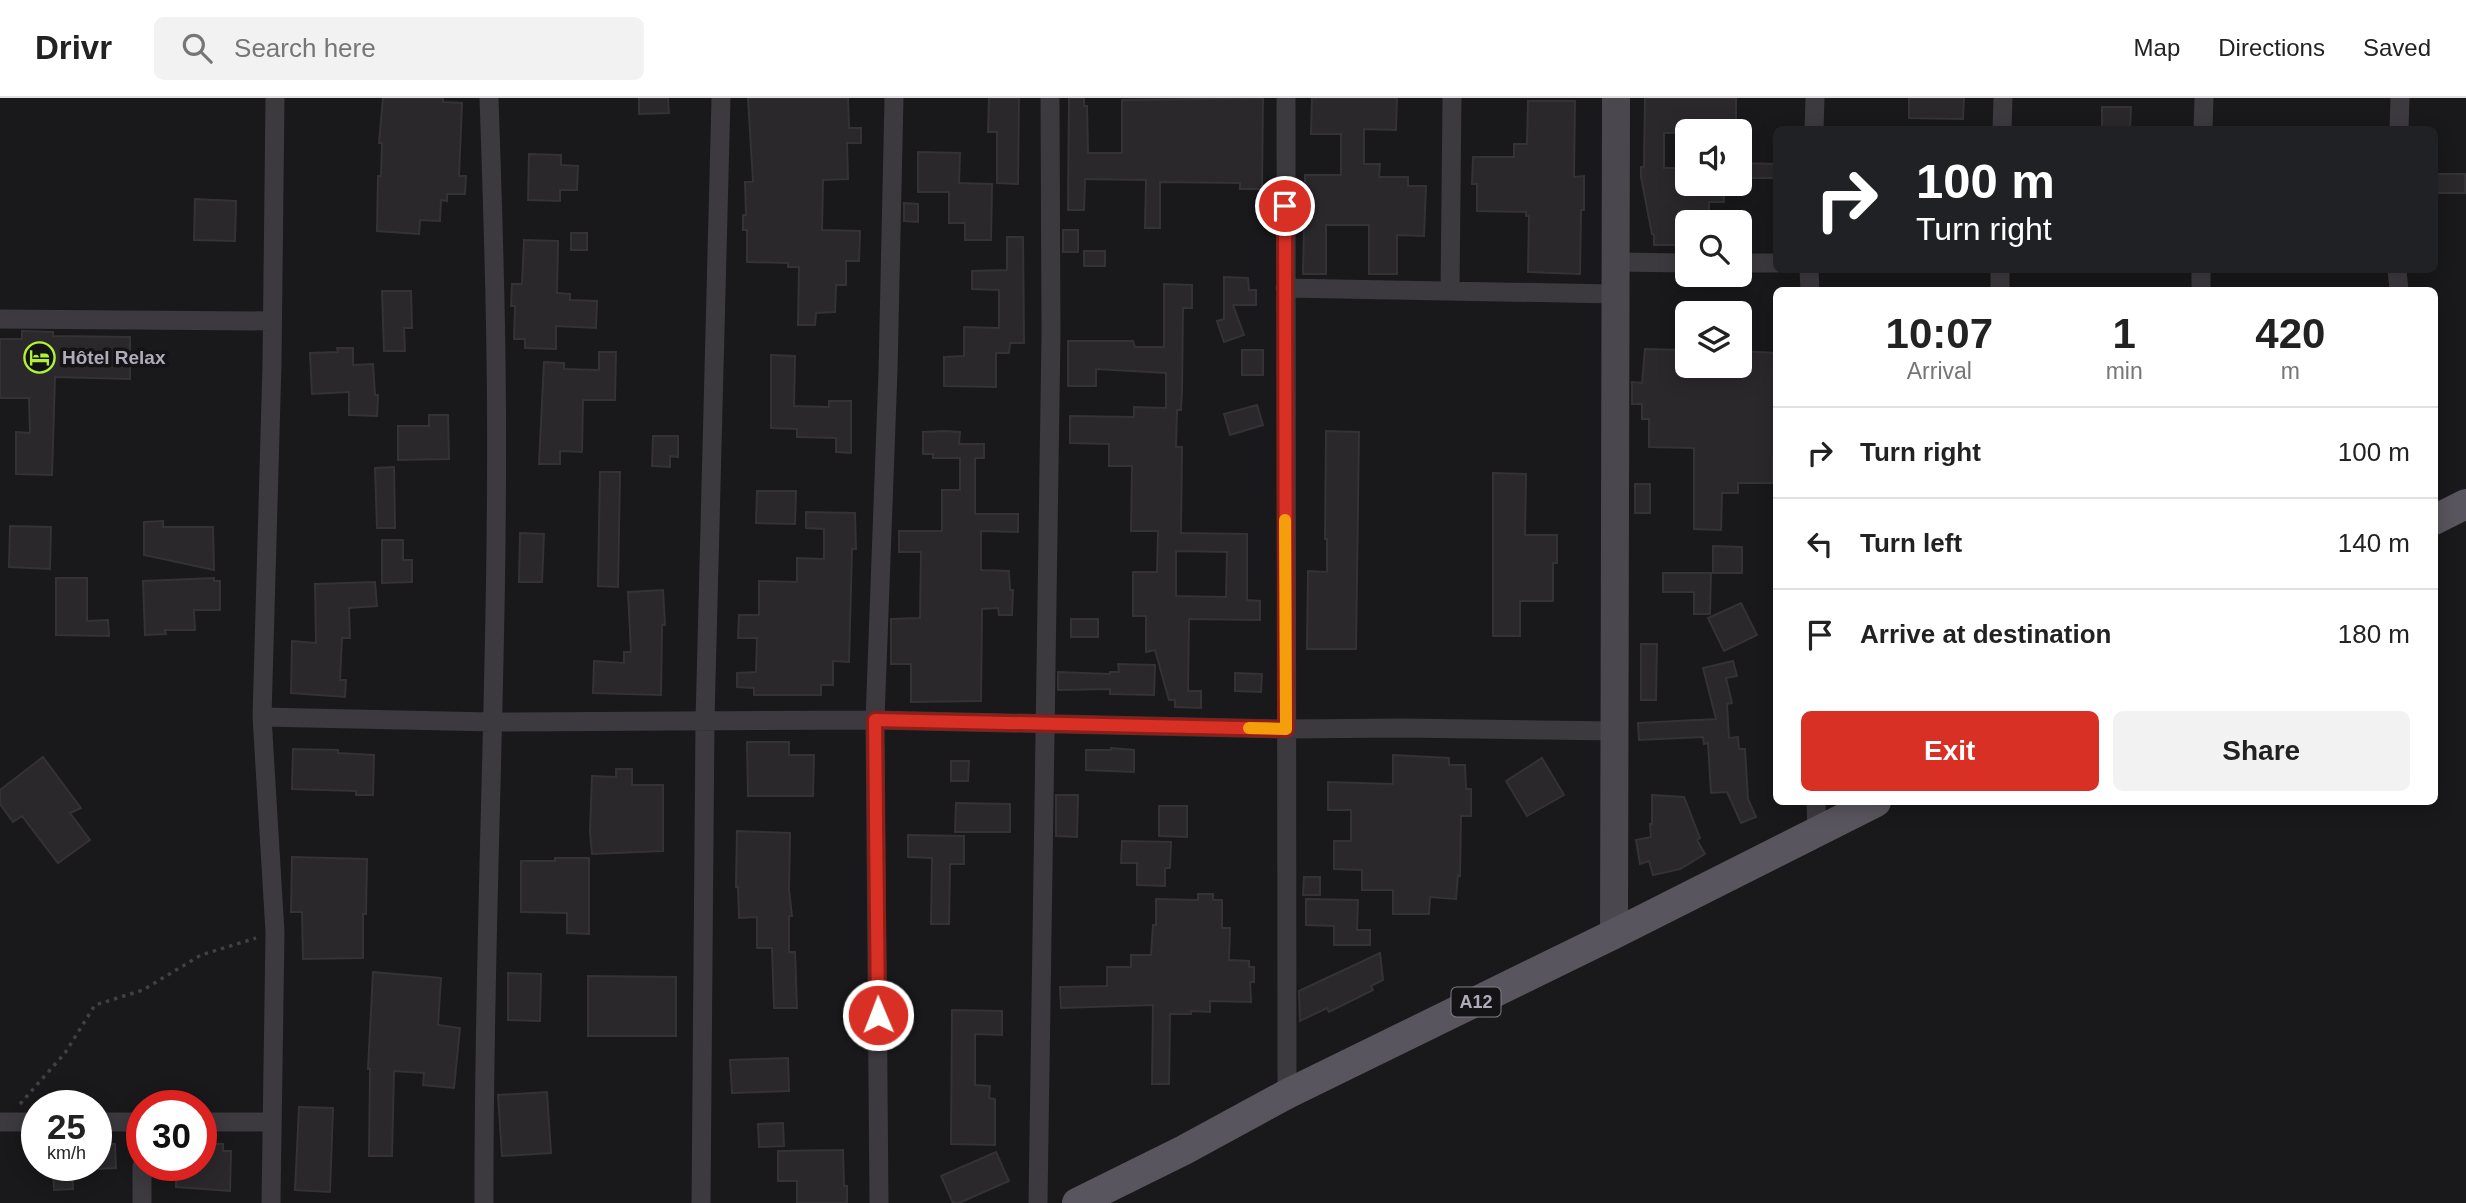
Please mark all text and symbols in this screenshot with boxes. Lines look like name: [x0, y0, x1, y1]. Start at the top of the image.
search box: [154, 17, 644, 80]
text: Drivr: [35, 29, 112, 66]
icon: search: [178, 29, 216, 67]
text: Search here: [234, 33, 376, 63]
text: Map: [2134, 34, 2180, 61]
text: Directions: [2218, 34, 2325, 61]
text: Saved: [2363, 34, 2431, 61]
map controls: [1675, 119, 1752, 378]
button: sound: [1675, 119, 1752, 196]
icon: right: [1801, 154, 1892, 245]
text: 100 m: [1916, 154, 2055, 208]
pin: [1255, 176, 1315, 236]
icon: arrive: [1266, 187, 1304, 225]
button: search: [1675, 210, 1752, 287]
text: Turn right: [1916, 211, 2052, 247]
button: layers: [1675, 301, 1752, 378]
text: 10:07: [1886, 310, 1993, 357]
text: 1: [2112, 310, 2136, 357]
text: 420: [2255, 310, 2325, 357]
hotel icon: Hôtel Relax: [22, 340, 56, 374]
place label: Hôtel Relax: [62, 347, 166, 368]
text: Arrival: [1907, 358, 1972, 384]
text: min: [2106, 358, 2143, 384]
text: m: [2281, 358, 2300, 384]
icon: right: [1801, 434, 1839, 472]
text: Turn right: [1860, 437, 1981, 467]
text: 100 m: [2338, 437, 2410, 467]
icon: left: [1801, 525, 1839, 563]
text: Turn left: [1860, 528, 1962, 558]
text: 140 m: [2338, 528, 2410, 558]
icon: arrive: [1801, 616, 1839, 654]
text: Arrive at destination: [1860, 619, 2111, 649]
text: 180 m: [2338, 619, 2410, 649]
button: Exit: [1801, 711, 2099, 791]
button: Share: [2113, 711, 2410, 791]
position arrow: [841, 978, 915, 1052]
road number: A12: [1452, 988, 1500, 1016]
speed limit sign: 30: [126, 1090, 217, 1181]
text: 25: [47, 1107, 86, 1146]
text: km/h: [47, 1143, 86, 1163]

